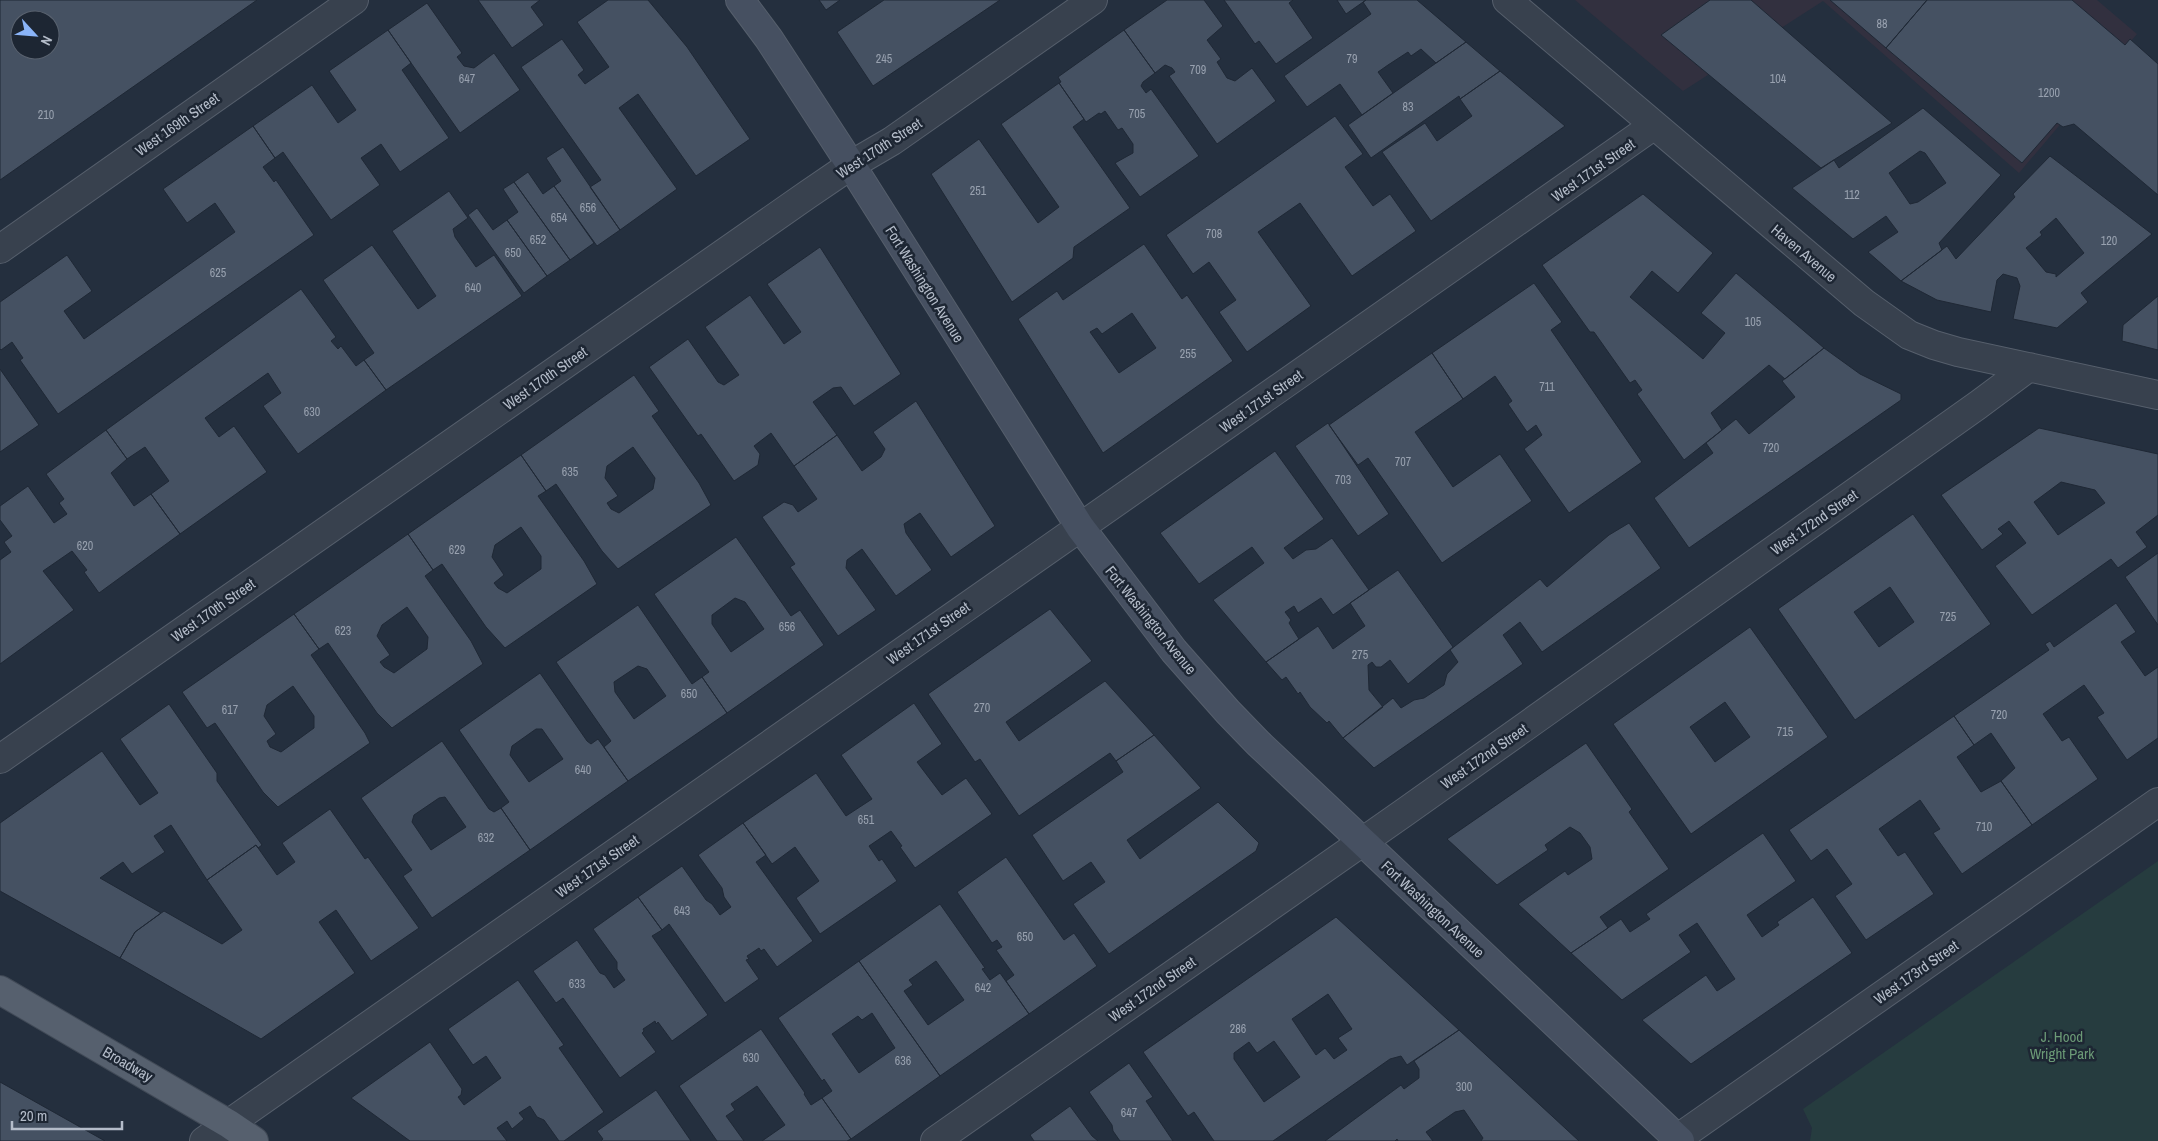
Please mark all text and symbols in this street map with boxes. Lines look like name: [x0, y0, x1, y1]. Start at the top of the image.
north arrow: [10, 10, 60, 60]
house number: 88: [1877, 16, 1887, 32]
text: N: [37, 33, 57, 48]
house number: 245: [876, 51, 893, 67]
house number: 79: [1347, 51, 1357, 67]
house number: 709: [1190, 62, 1206, 78]
house number: 647: [459, 71, 476, 87]
house number: 104: [1770, 71, 1787, 87]
house number: 1200: [2038, 85, 2060, 101]
street label: West 169th Street: [131, 87, 224, 161]
house number: 83: [1403, 99, 1413, 115]
house number: 705: [1129, 106, 1146, 122]
house number: 210: [38, 107, 54, 123]
street label: West 170th Street: [832, 112, 926, 184]
street label: West 171st Street: [1547, 133, 1639, 207]
house number: 251: [970, 183, 987, 199]
house number: 112: [1844, 187, 1860, 203]
house number: 656: [580, 200, 596, 216]
house number: 654: [551, 210, 568, 226]
street label: Haven Avenue: [1767, 219, 1841, 287]
street label: Fort Washington Avenue: [881, 222, 970, 347]
house number: 708: [1206, 226, 1222, 242]
house number: 652: [530, 232, 546, 248]
house number: 120: [2101, 233, 2117, 249]
house number: 650: [505, 245, 521, 261]
house number: 625: [210, 265, 227, 281]
house number: 640: [465, 280, 481, 296]
house number: 105: [1745, 314, 1762, 330]
street label: West 170th Street: [499, 341, 592, 415]
house number: 255: [1180, 346, 1197, 362]
street label: West 171st Street: [1215, 364, 1307, 438]
house number: 711: [1539, 379, 1555, 395]
house number: 630: [304, 404, 320, 420]
house number: 720: [1763, 440, 1779, 456]
house number: 707: [1395, 454, 1412, 470]
house number: 635: [562, 464, 579, 480]
house number: 703: [1335, 472, 1351, 488]
street label: West 172nd Street: [1766, 484, 1862, 560]
house number: 620: [77, 538, 93, 554]
house number: 629: [449, 542, 465, 558]
street label: Fort Washington Avenue: [1101, 561, 1201, 679]
street label: West 170th Street: [167, 573, 260, 647]
street label: West 171st Street: [882, 596, 974, 670]
house number: 725: [1940, 609, 1957, 625]
house number: 656: [779, 619, 795, 635]
house number: 623: [335, 623, 351, 639]
house number: 275: [1352, 647, 1369, 663]
house number: 650: [681, 686, 697, 702]
house number: 270: [974, 700, 990, 716]
house number: 617: [222, 702, 239, 718]
house number: 720: [1991, 707, 2007, 723]
street label: West 172nd Street: [1436, 718, 1532, 794]
house number: 715: [1777, 724, 1794, 740]
house number: 640: [575, 762, 591, 778]
house number: 651: [858, 812, 875, 828]
house number: 710: [1976, 819, 1992, 835]
street label: West 171st Street: [551, 829, 643, 903]
house number: 632: [478, 830, 494, 846]
street label: Fort Washington Avenue: [1377, 856, 1489, 963]
house number: 643: [674, 903, 690, 919]
house number: 650: [1017, 929, 1033, 945]
street label: West 173rd Street: [1869, 935, 1963, 1009]
street label: West 172nd Street: [1104, 951, 1200, 1027]
house number: 633: [569, 976, 585, 992]
house number: 642: [975, 980, 991, 996]
house number: 286: [1230, 1021, 1246, 1037]
park label: J. Hood Wright Park: [2030, 1026, 2095, 1064]
street label: Broadway: [99, 1041, 158, 1087]
house number: 630: [743, 1050, 759, 1066]
house number: 636: [895, 1053, 911, 1069]
house number: 300: [1456, 1079, 1472, 1095]
scale bar: [12, 1098, 122, 1130]
text: 20 m: [20, 1105, 47, 1126]
house number: 647: [1121, 1105, 1138, 1121]

